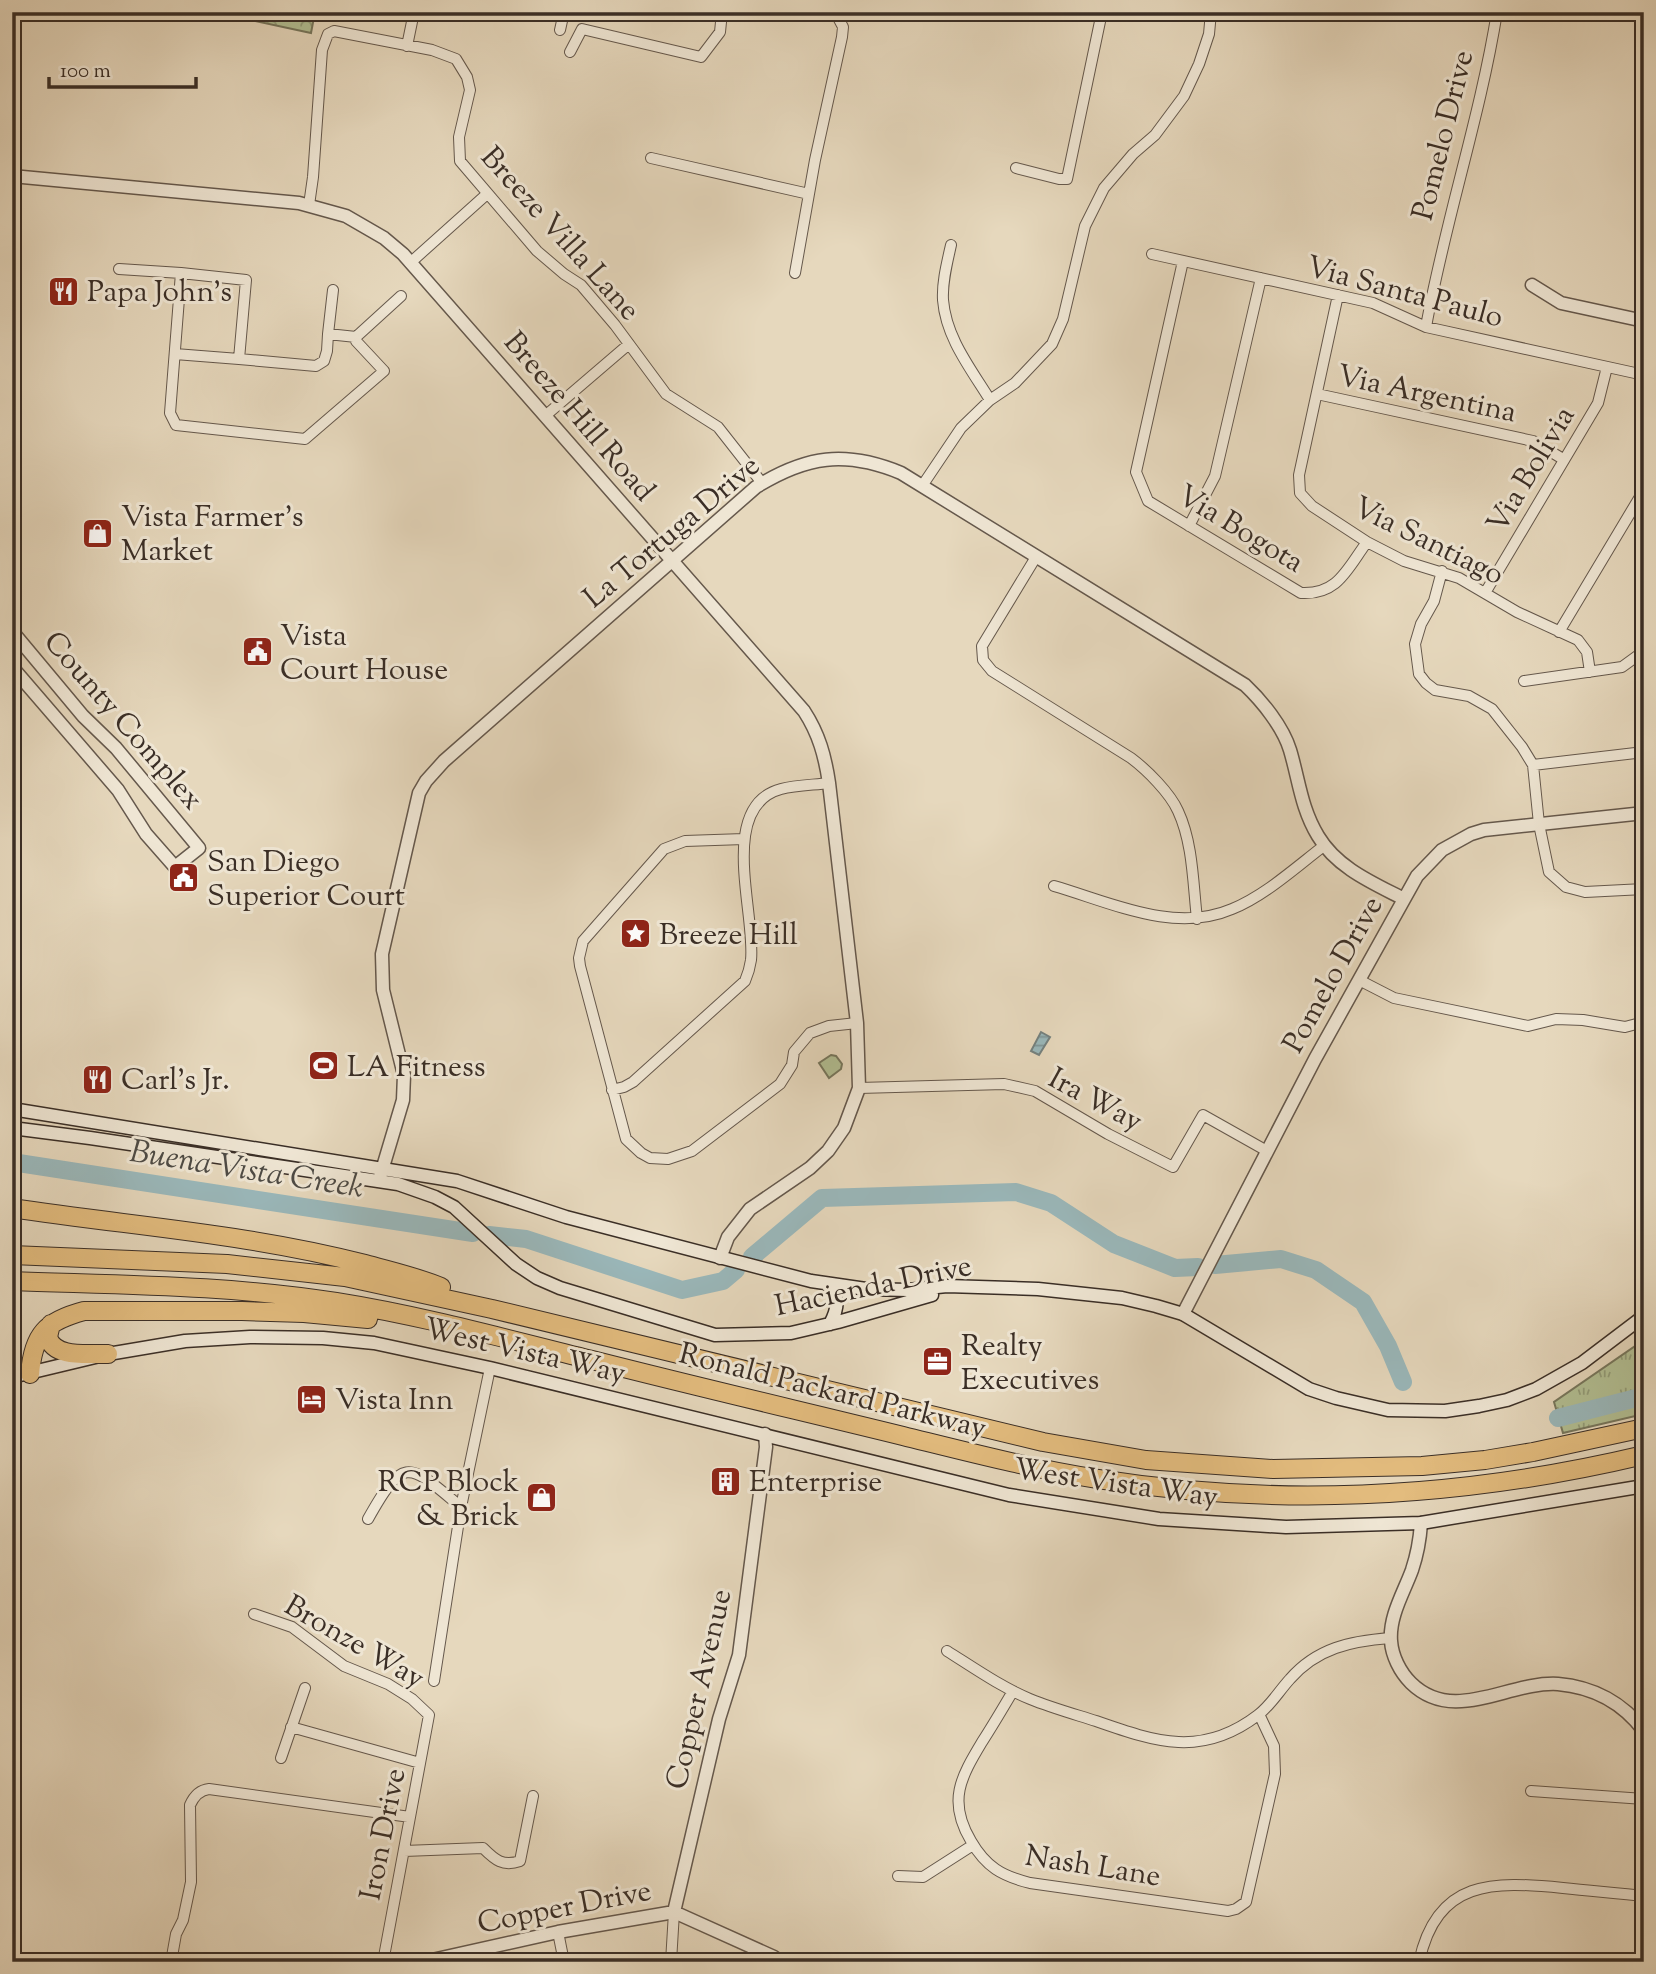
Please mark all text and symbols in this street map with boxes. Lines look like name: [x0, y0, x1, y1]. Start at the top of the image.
scale bar: [49, 46, 196, 90]
street label: Pomelo Drive: [1403, 46, 1486, 225]
text: 100 m: [60, 57, 111, 87]
street label: Breeze Villa Lane: [469, 138, 649, 331]
street label: Via Santa Paulo: [1301, 246, 1508, 340]
place label: Papa John's: [87, 272, 232, 315]
restaurant icon: Papa John's: [47, 274, 81, 308]
street label: Breeze Hill Road: [492, 323, 664, 512]
street label: Via Argentina: [1333, 355, 1520, 435]
street label: Via Bolivia: [1477, 399, 1587, 542]
street label: La Tortuga Drive: [575, 446, 770, 620]
street label: Via Bogota: [1168, 475, 1311, 585]
street label: Via Santiago: [1345, 487, 1511, 597]
place label: Vista Farmer's Market: [121, 497, 304, 574]
shop icon: Vista Farmer's Market: [81, 516, 115, 550]
place label: Vista Court House: [280, 616, 448, 693]
street label: County Complex: [32, 623, 212, 821]
public building icon: Vista Court House: [240, 635, 274, 669]
place label: San Diego Superior Court: [207, 842, 405, 919]
public building icon: San Diego Superior Court: [167, 861, 201, 895]
street label: Pomelo Drive: [1273, 889, 1395, 1061]
place label: Breeze Hill: [659, 915, 798, 958]
place icon: Breeze Hill: [619, 917, 653, 951]
place label: LA Fitness: [347, 1047, 486, 1090]
sports icon: LA Fitness: [307, 1049, 341, 1083]
street label: Ira Way: [1040, 1058, 1150, 1144]
place label: Carl's Jr.: [121, 1060, 230, 1103]
restaurant icon: Carl's Jr.: [81, 1062, 115, 1096]
water label: Buena Vista Creek: [126, 1130, 367, 1212]
street label: Hacienda Drive: [771, 1246, 976, 1329]
street label: West Vista Way: [419, 1308, 630, 1397]
place label: Realty Executives: [961, 1326, 1099, 1403]
street label: Ronald Packard Parkway: [674, 1333, 991, 1451]
office icon: Realty Executives: [921, 1345, 955, 1379]
place label: Vista Inn: [335, 1380, 454, 1423]
hotel icon: Vista Inn: [295, 1382, 329, 1416]
street label: West Vista Way: [1011, 1449, 1221, 1520]
place label: RCP Block & Brick: [378, 1462, 519, 1539]
place label: Enterprise: [749, 1462, 882, 1505]
building icon: Enterprise: [709, 1464, 743, 1498]
shop icon: RCP Block & Brick: [525, 1481, 559, 1515]
street label: Copper Avenue: [657, 1585, 744, 1794]
street label: Bronze Way: [275, 1586, 432, 1701]
street label: Iron Drive: [351, 1765, 418, 1904]
street label: Nash Lane: [1022, 1836, 1164, 1899]
street label: Copper Drive: [474, 1871, 655, 1946]

